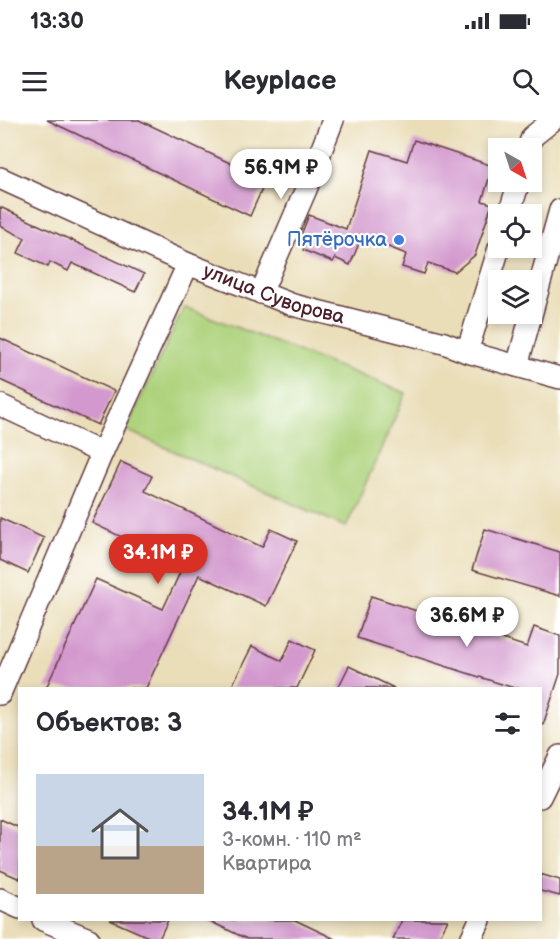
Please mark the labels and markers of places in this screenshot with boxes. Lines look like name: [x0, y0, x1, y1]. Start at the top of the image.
pin: 56.9M ₽: [226, 149, 336, 200]
place label: Пятёрочка: [287, 228, 387, 252]
marker: Пятёрочка: [392, 233, 406, 247]
pin: 34.1M ₽: [103, 534, 213, 585]
pin: 36.6M ₽: [412, 597, 522, 648]

